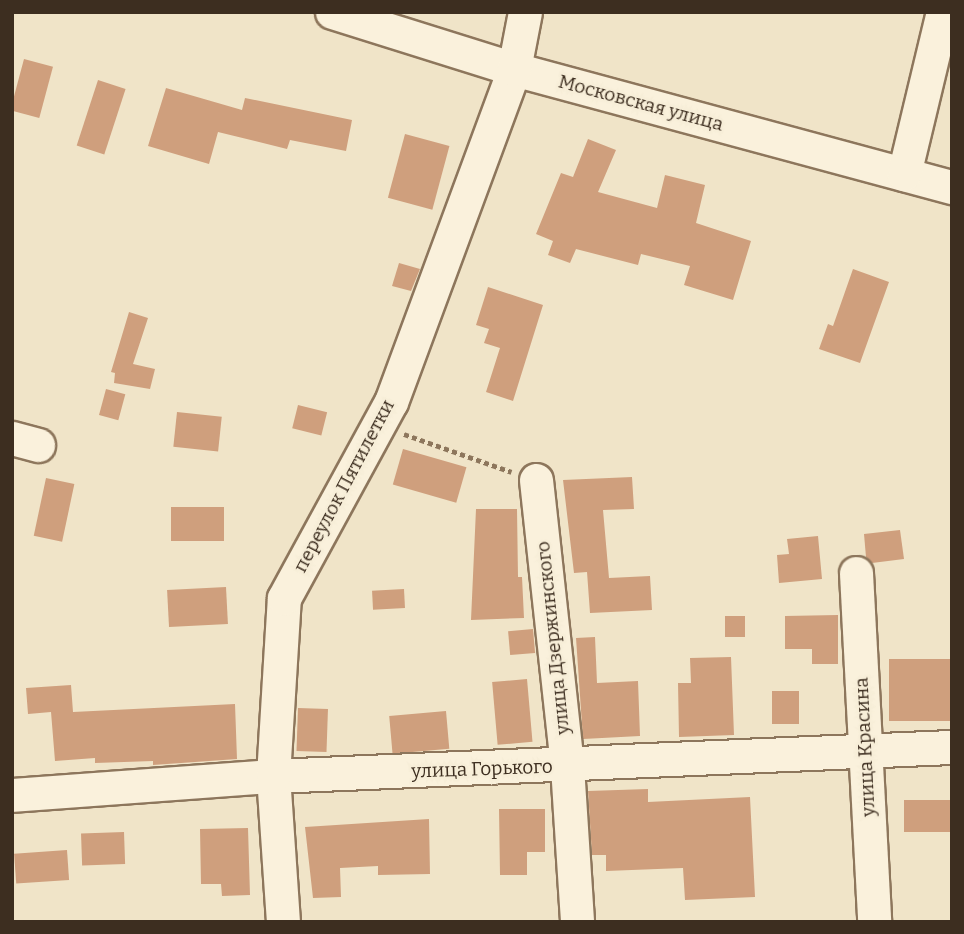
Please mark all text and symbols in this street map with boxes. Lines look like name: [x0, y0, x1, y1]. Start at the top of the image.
street label: Московская улица: [556, 70, 726, 136]
street label: переулок Пятилетки: [289, 396, 399, 576]
street label: улица Дзержинского: [532, 540, 574, 736]
street label: улица Красина: [850, 677, 880, 817]
street label: улица Горького: [411, 755, 553, 783]

